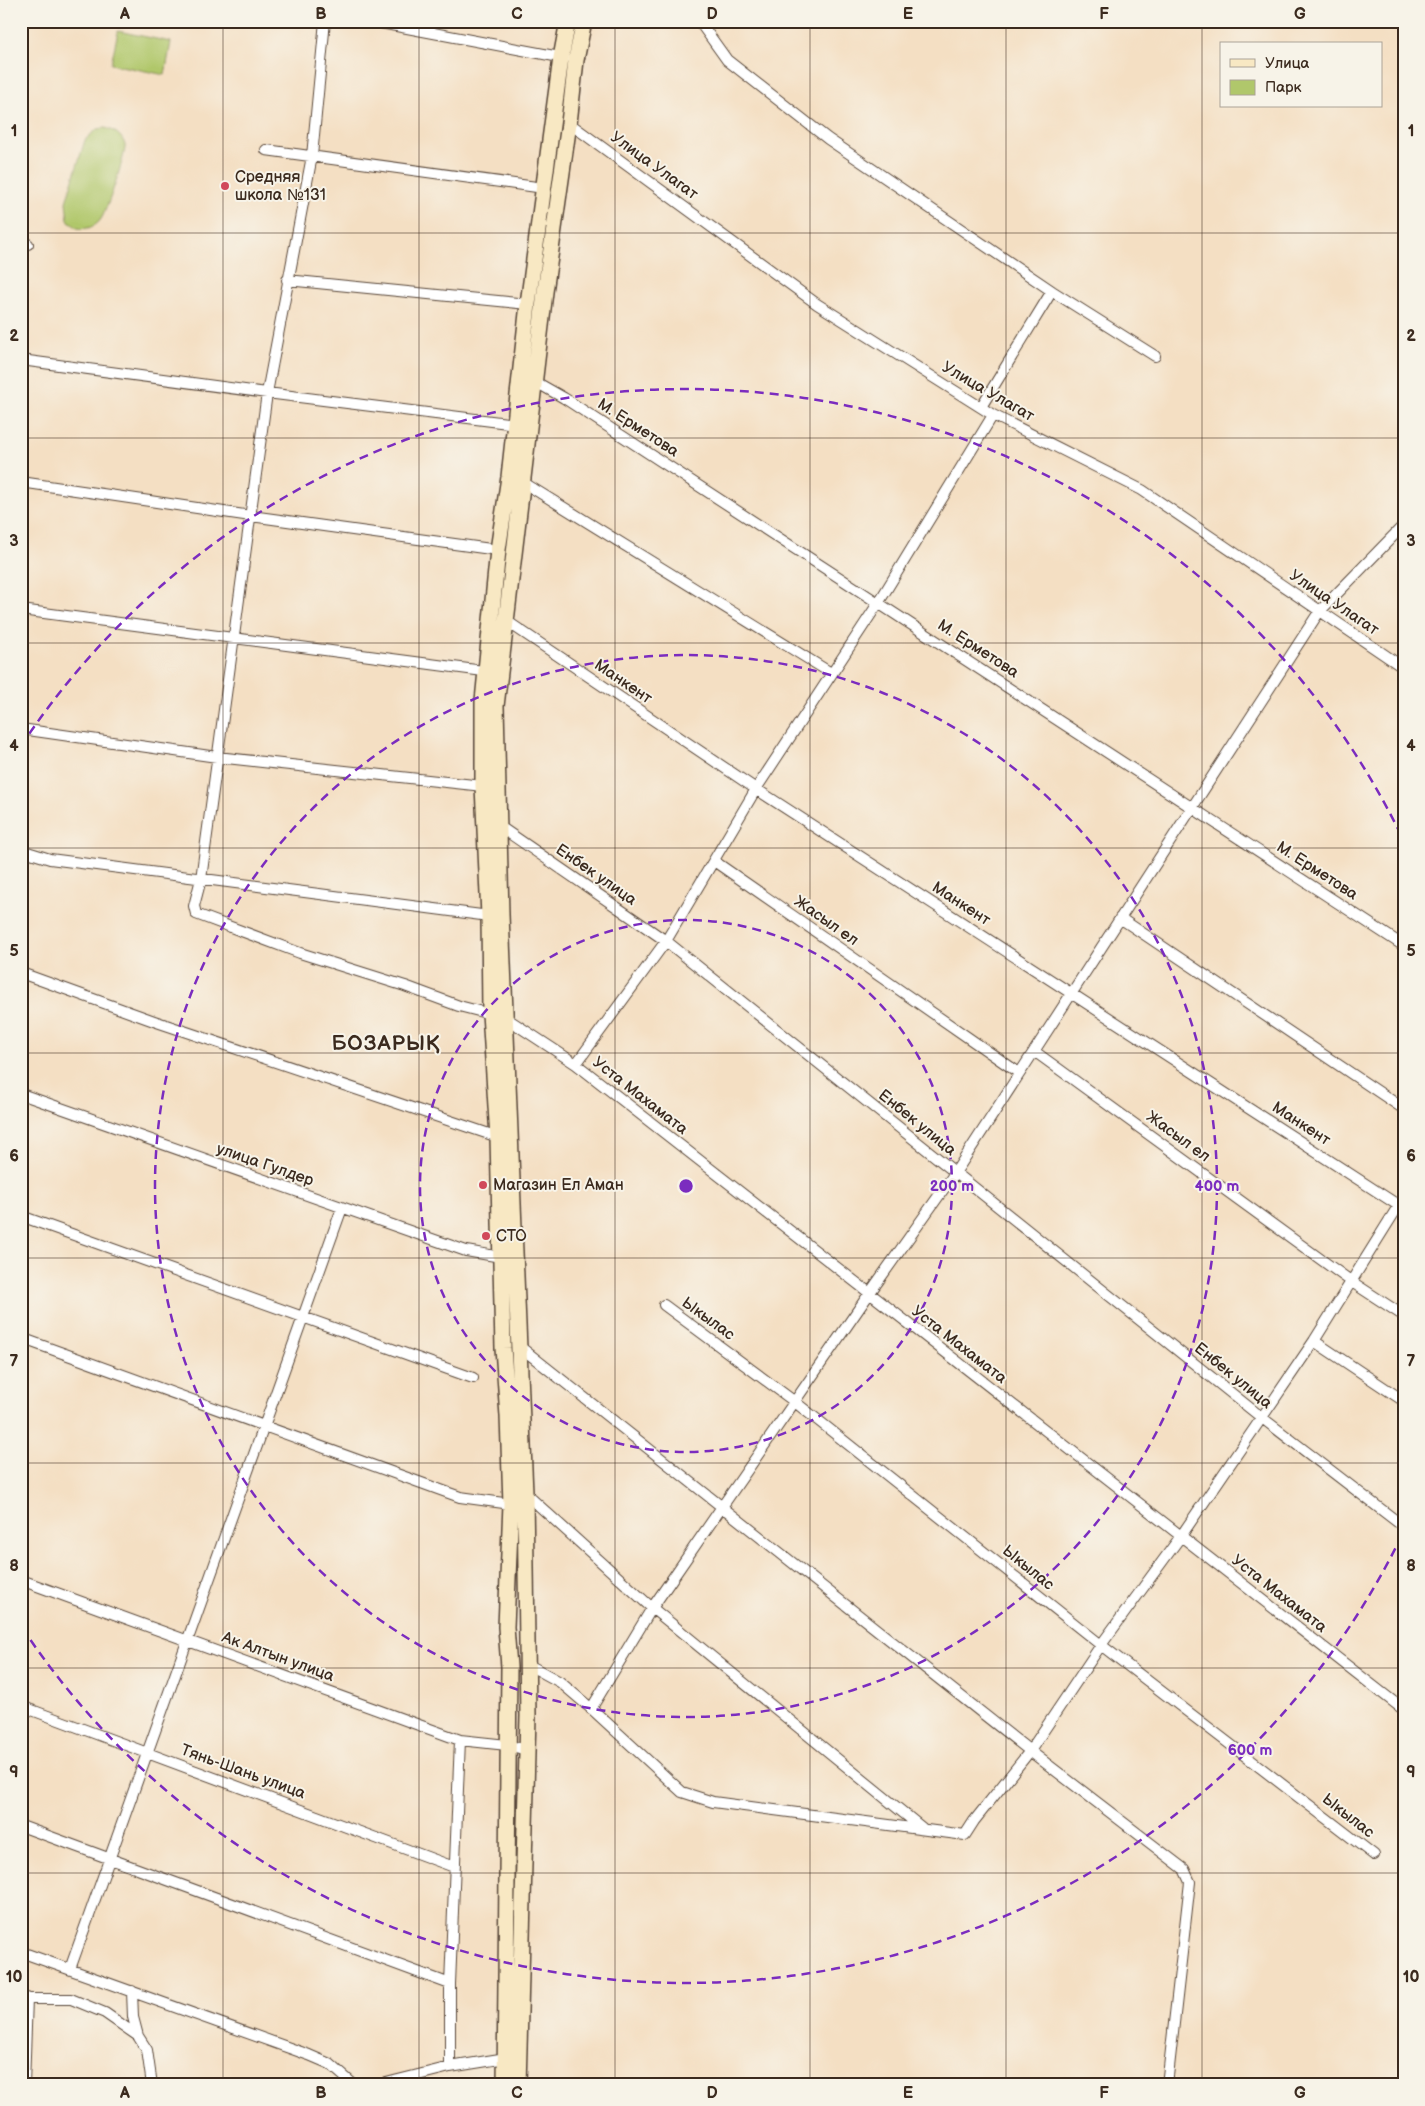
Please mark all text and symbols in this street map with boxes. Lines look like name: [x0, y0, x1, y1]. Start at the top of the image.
text: A: [119, 5, 130, 24]
text: B: [315, 5, 327, 24]
text: C: [511, 5, 523, 24]
text: D: [706, 5, 718, 24]
text: E: [903, 5, 913, 24]
text: F: [1099, 5, 1109, 24]
text: G: [1294, 5, 1306, 24]
legend: [1220, 42, 1382, 108]
text: Улица: [1265, 54, 1310, 73]
text: Парк: [1265, 78, 1302, 97]
text: 1: [11, 122, 17, 141]
text: 1: [1408, 122, 1414, 141]
street label: Улица Улагат: [607, 128, 702, 204]
place label: Средняя школа №131: [235, 168, 326, 205]
marker: Средняя школа №131: [219, 180, 231, 192]
text: 2: [9, 327, 19, 346]
text: 2: [1406, 327, 1416, 346]
street label: Улица Улагат: [938, 358, 1038, 426]
street label: М. Ерметова: [594, 395, 683, 462]
text: 3: [9, 532, 19, 551]
text: 3: [1406, 532, 1416, 551]
street label: Улица Улагат: [1286, 566, 1383, 640]
street label: М. Ерметова: [934, 616, 1023, 683]
street label: Манкент: [590, 656, 656, 709]
text: 4: [9, 737, 19, 756]
text: 4: [1406, 737, 1416, 756]
street label: М. Ерметова: [1273, 838, 1362, 905]
street label: Енбек улица: [552, 840, 640, 910]
street label: Манкент: [928, 878, 994, 930]
street label: Жасыл ел: [790, 892, 862, 950]
text: 5: [9, 942, 19, 961]
text: 5: [1406, 942, 1416, 961]
district label: БОЗАРЫҚ: [331, 1031, 441, 1056]
street label: Уста Махамата: [589, 1053, 692, 1139]
street label: Енбек улица: [874, 1086, 960, 1160]
street label: Манкент: [1268, 1098, 1334, 1150]
street label: Жасыл ел: [1142, 1107, 1214, 1167]
street label: улица Гулдер: [214, 1139, 316, 1191]
text: 6: [9, 1147, 19, 1166]
text: 6: [1406, 1147, 1416, 1166]
place label: Магазин Ел Аман: [493, 1176, 624, 1195]
centre of rings: [677, 1177, 695, 1195]
text: 200 m: [930, 1177, 974, 1196]
text: 400 m: [1195, 1177, 1239, 1196]
marker: Магазин Ел Аман: [477, 1179, 489, 1191]
place label: СТО: [496, 1227, 527, 1246]
marker: СТО: [480, 1230, 492, 1242]
street label: Ыкылас: [678, 1293, 738, 1345]
street label: Уста Махамата: [908, 1302, 1011, 1388]
street label: Енбек улица: [1190, 1339, 1276, 1413]
text: 7: [10, 1352, 19, 1371]
text: 7: [1407, 1352, 1416, 1371]
street label: Ыкылас: [998, 1541, 1058, 1595]
street label: Уста Махамата: [1228, 1551, 1331, 1637]
text: 8: [9, 1557, 19, 1576]
text: 8: [1406, 1557, 1416, 1576]
street label: Ак Алтын улица: [218, 1628, 337, 1686]
street label: Тянь-Шань улица: [178, 1741, 309, 1804]
text: 600 m: [1228, 1741, 1273, 1760]
text: 9: [9, 1763, 19, 1782]
text: 9: [1406, 1763, 1416, 1782]
street label: Ыкылас: [1318, 1790, 1378, 1842]
text: 10: [6, 1968, 22, 1987]
text: 10: [1403, 1968, 1419, 1987]
text: A: [119, 2084, 130, 2103]
text: B: [315, 2084, 327, 2103]
text: C: [511, 2084, 523, 2103]
text: D: [706, 2084, 718, 2103]
text: E: [903, 2084, 913, 2103]
text: F: [1099, 2084, 1109, 2103]
text: G: [1294, 2084, 1306, 2103]

